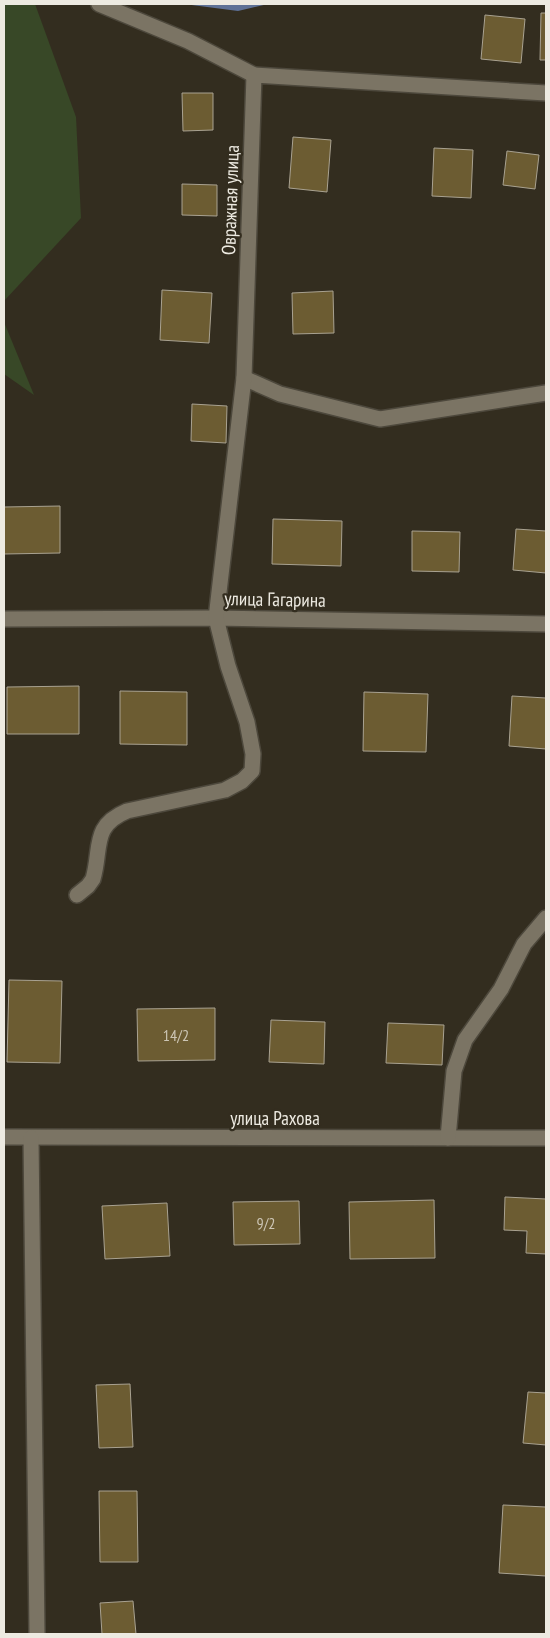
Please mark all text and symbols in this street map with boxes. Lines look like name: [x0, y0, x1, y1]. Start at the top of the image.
street label: Овражная улица: [216, 144, 244, 256]
street label: улица Гагарина: [224, 586, 326, 612]
house number: 14/2: [163, 1025, 189, 1045]
street label: улица Рахова: [230, 1106, 320, 1130]
house number: 9/2: [256, 1213, 276, 1233]

